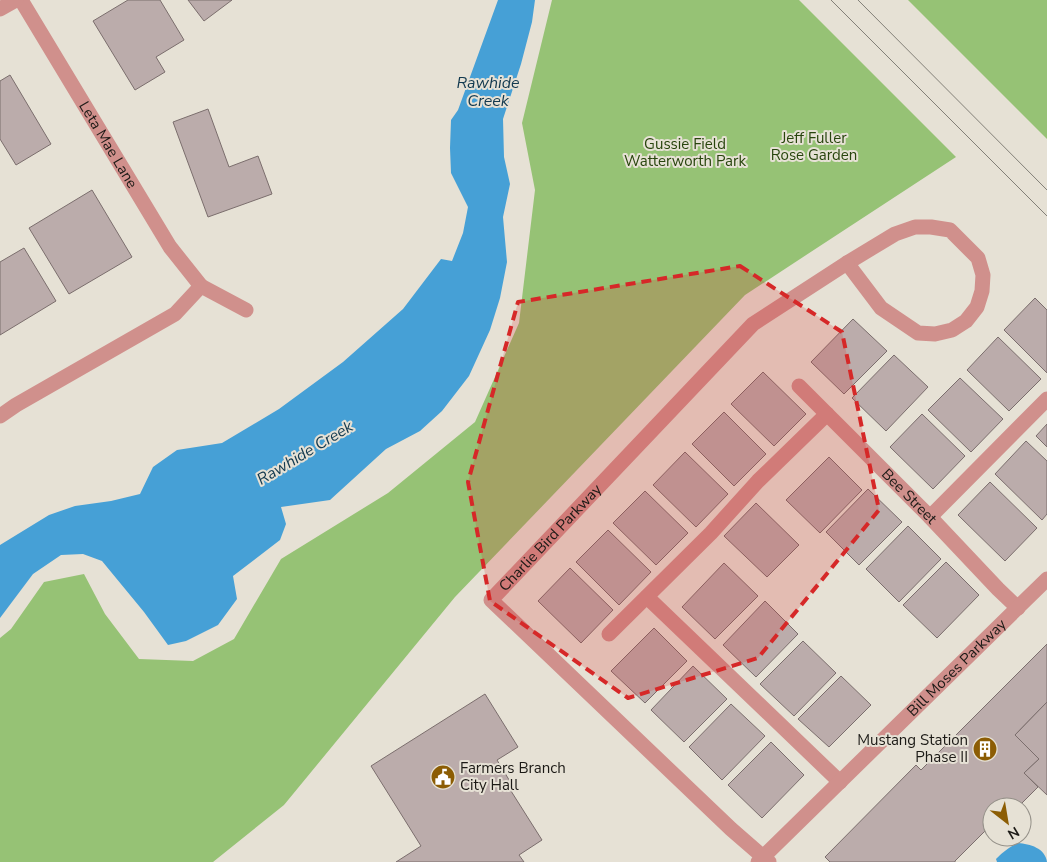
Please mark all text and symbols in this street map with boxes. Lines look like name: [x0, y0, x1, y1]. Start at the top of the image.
water label: Rawhide Creek: [456, 72, 520, 112]
street label: Leta Mae Lane: [74, 97, 142, 192]
park label: Jeff Fuller Rose Garden: [771, 128, 857, 165]
park label: Gussie Field Watterworth Park: [624, 134, 746, 171]
water label: Rawhide Creek: [253, 415, 358, 490]
street label: Bee Street: [877, 464, 942, 529]
street label: Charlie Bird Parkway: [494, 479, 606, 596]
street label: Bill Moses Parkway: [903, 614, 1011, 721]
place label: Mustang Station Phase II: [857, 730, 968, 767]
building icon: Mustang Station Phase II: [972, 736, 998, 762]
place label: Farmers Branch City Hall: [460, 758, 566, 795]
public building icon: Farmers Branch City Hall: [430, 764, 456, 790]
north arrow: [982, 797, 1032, 847]
text: N: [1004, 822, 1023, 844]

